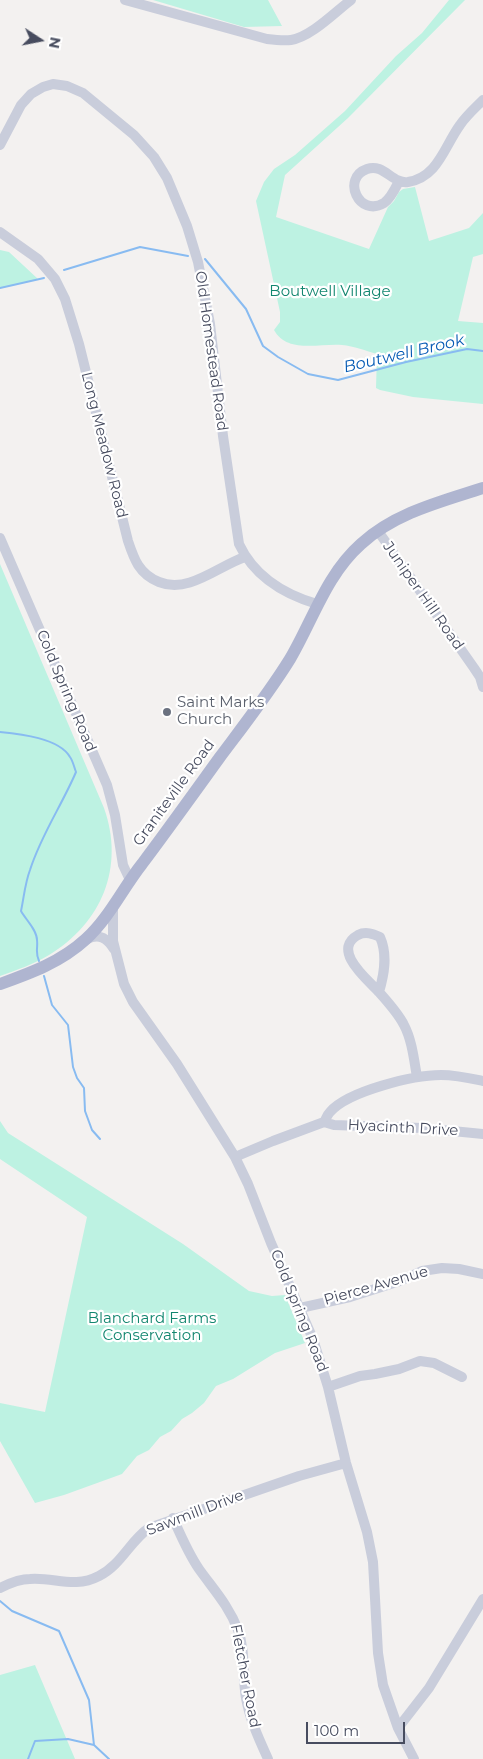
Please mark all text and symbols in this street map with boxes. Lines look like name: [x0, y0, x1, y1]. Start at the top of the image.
north arrow: [15, 15, 65, 65]
text: N: [45, 36, 65, 50]
street label: Old Homestead Road: [191, 270, 231, 432]
park label: Boutwell Village: [269, 283, 391, 301]
water label: Boutwell Brook: [342, 331, 466, 377]
street label: Long Meadow Road: [77, 370, 131, 520]
street label: Juniper Hill Road: [379, 538, 467, 654]
street label: Cold Spring Road: [32, 627, 100, 755]
place label: Saint Marks Church: [177, 694, 264, 729]
marker: Saint Marks Church: [161, 706, 173, 718]
street label: Graniteville Road: [129, 736, 219, 850]
street label: Hyacinth Drive: [347, 1116, 459, 1140]
street label: Cold Spring Road: [266, 1247, 332, 1375]
street label: Pierce Avenue: [322, 1263, 430, 1309]
park label: Blanchard Farms Conservation: [88, 1310, 216, 1345]
street label: Sawmill Drive: [144, 1486, 246, 1540]
street label: Fletcher Road: [226, 1623, 264, 1729]
scale bar: [308, 1712, 407, 1744]
text: 100 m: [314, 1721, 359, 1740]

